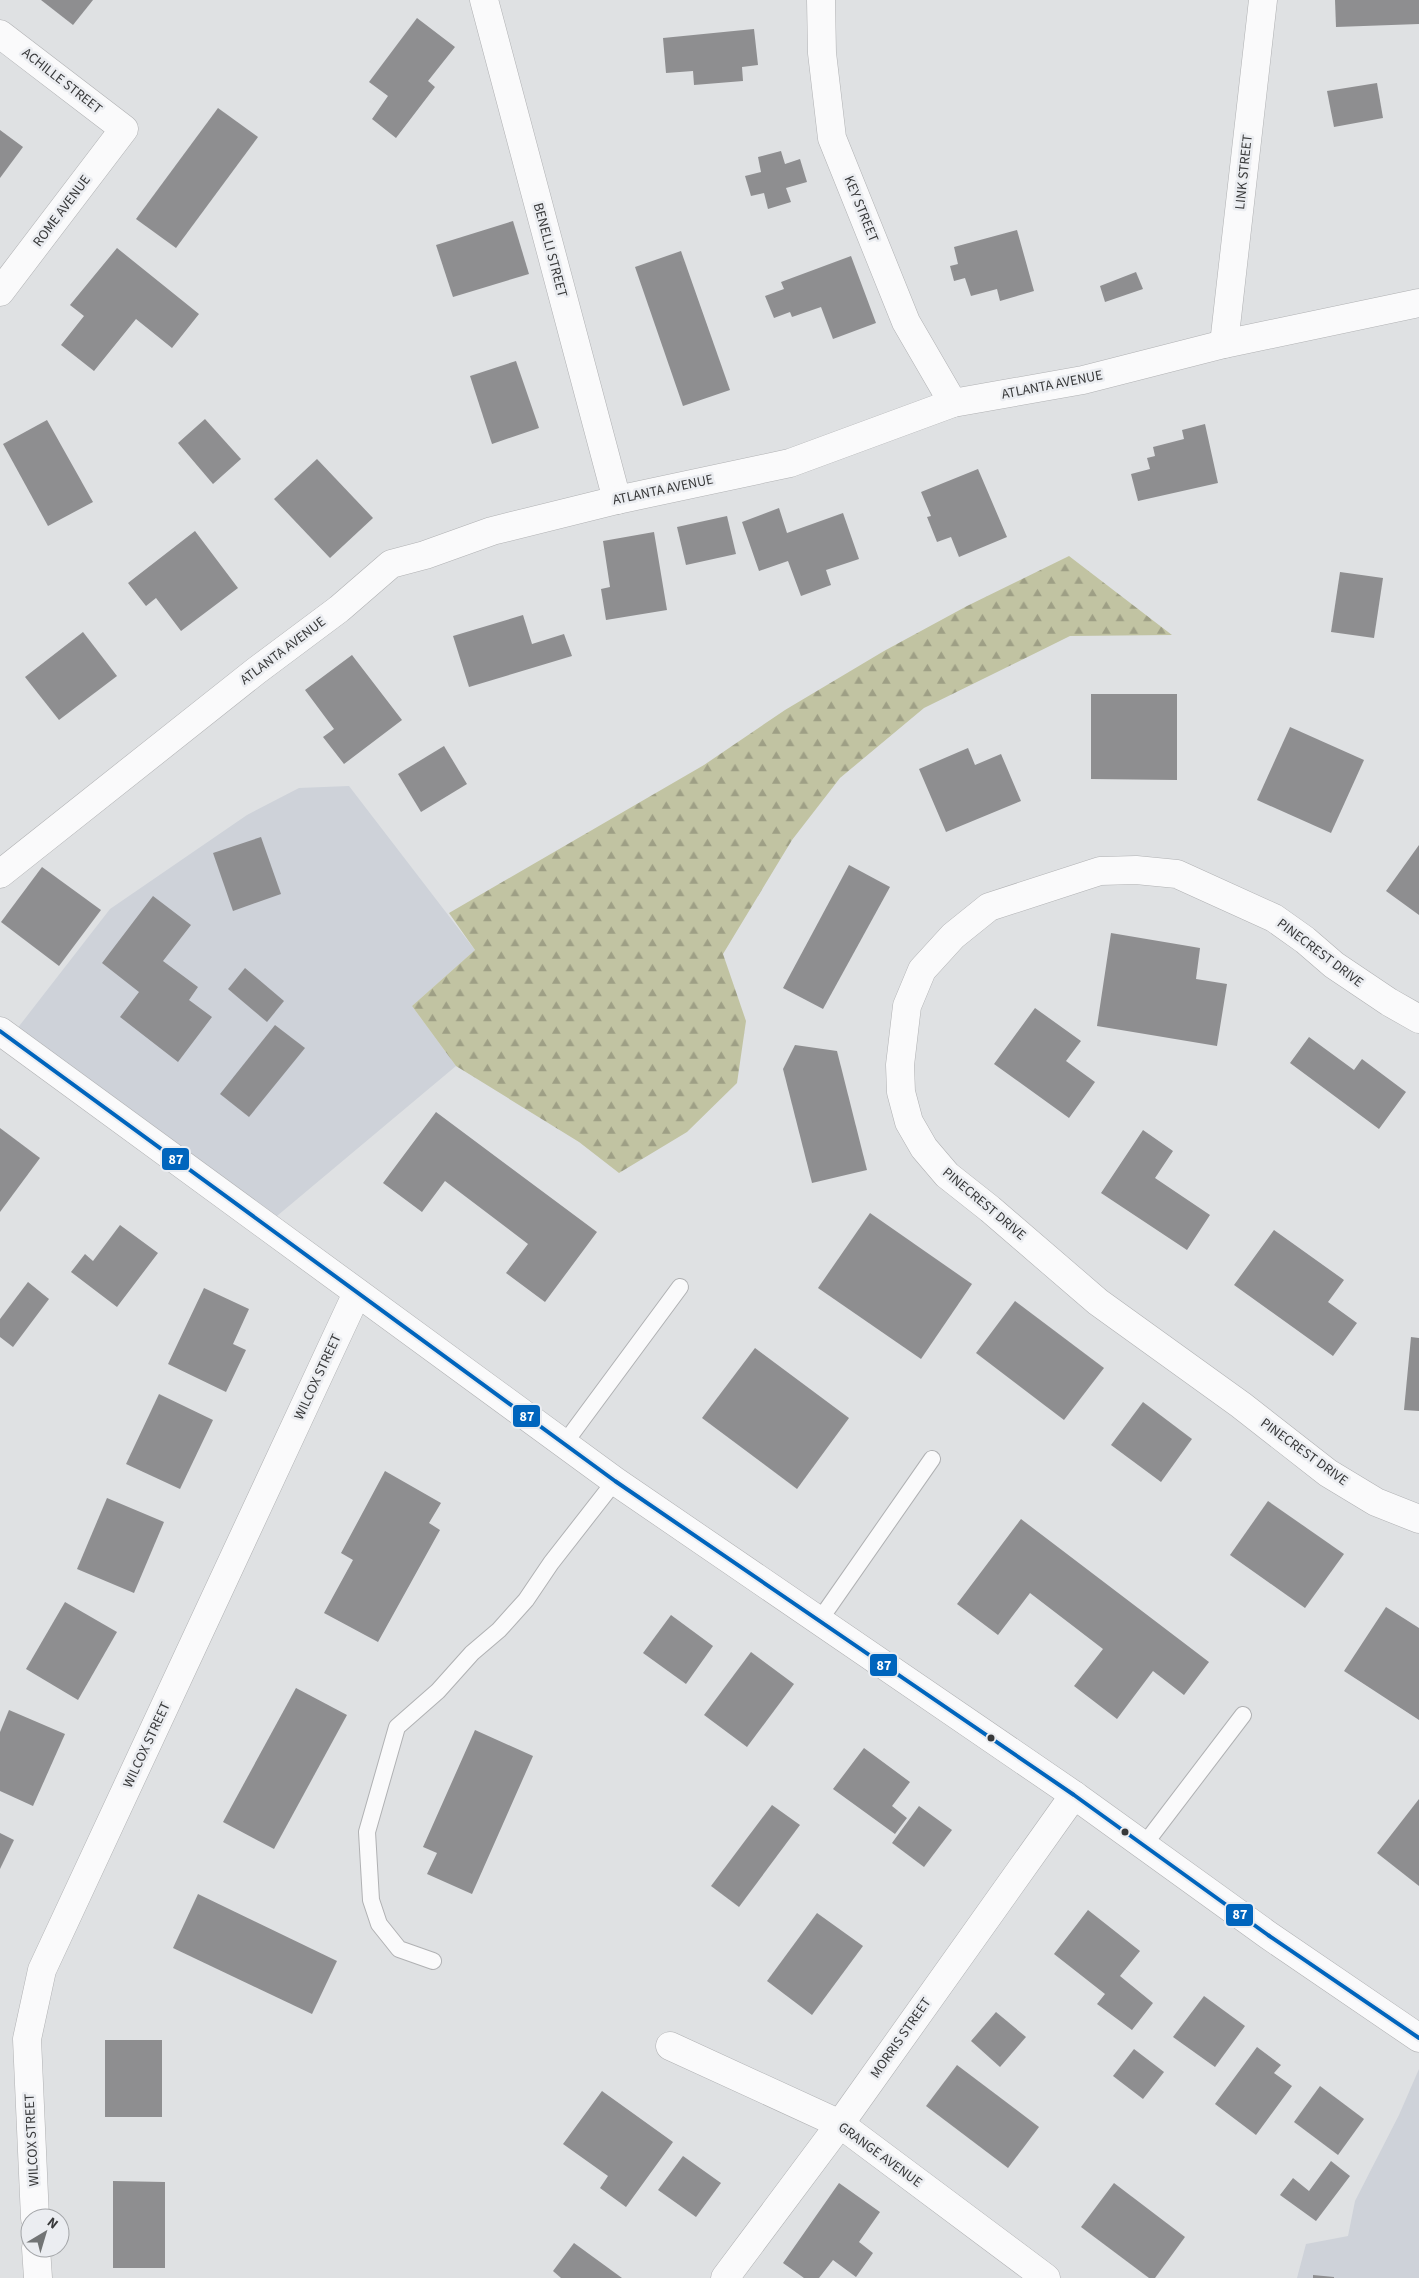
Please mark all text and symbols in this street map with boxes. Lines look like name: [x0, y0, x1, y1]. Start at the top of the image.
street label: ACHILLE STREET: [18, 43, 107, 119]
street label: LINK STREET: [1230, 133, 1258, 211]
street label: ROME AVENUE: [28, 171, 96, 251]
street label: KEY STREET: [839, 173, 884, 246]
street label: BENELLI STREET: [528, 201, 572, 300]
street label: ATLANTA AVENUE: [1000, 365, 1104, 405]
street label: ATLANTA AVENUE: [611, 470, 715, 510]
street label: ATLANTA AVENUE: [236, 612, 330, 690]
street label: PINECREST DRIVE: [1273, 914, 1367, 992]
line badge: 87: [161, 1147, 190, 1171]
text: 87: [169, 1150, 183, 1170]
street label: PINECREST DRIVE: [938, 1163, 1030, 1245]
street label: WILCOX STREET: [289, 1330, 347, 1423]
line badge: 87: [512, 1404, 541, 1428]
text: 87: [520, 1407, 534, 1427]
street label: PINECREST DRIVE: [1256, 1413, 1352, 1491]
line badge: 87: [869, 1653, 898, 1677]
text: 87: [877, 1656, 891, 1676]
street label: WILCOX STREET: [118, 1698, 176, 1791]
unlabelled marker: [986, 1733, 996, 1743]
unlabelled marker: [1120, 1827, 1130, 1837]
line badge: 87: [1225, 1903, 1254, 1927]
text: 87: [1233, 1905, 1247, 1925]
street label: MORRIS STREET: [866, 1993, 937, 2082]
street label: WILCOX STREET: [20, 2093, 44, 2187]
street label: GRANGE AVENUE: [834, 2118, 926, 2192]
north arrow: [20, 2208, 70, 2258]
text: N: [43, 2213, 62, 2234]

